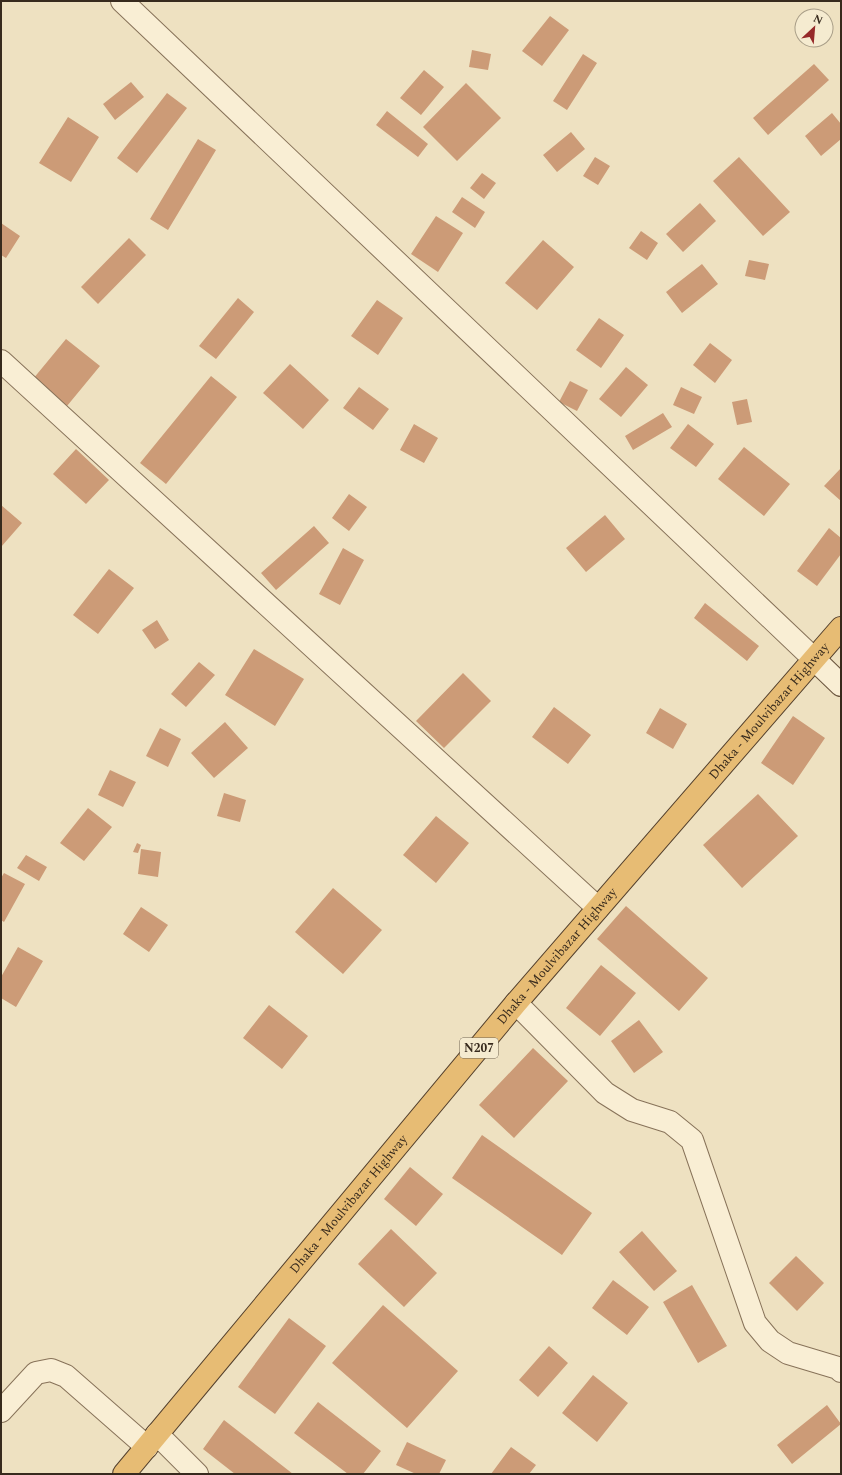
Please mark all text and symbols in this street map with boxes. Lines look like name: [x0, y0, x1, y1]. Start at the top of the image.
north arrow: [794, 8, 834, 48]
text: N: [810, 10, 826, 29]
street label: Dhaka - Moulvibazar Highway: [704, 638, 835, 784]
street label: Dhaka - Moulvibazar Highway: [492, 882, 622, 1029]
road number: N207: [460, 1038, 498, 1058]
street label: Dhaka - Moulvibazar Highway: [285, 1130, 413, 1278]

